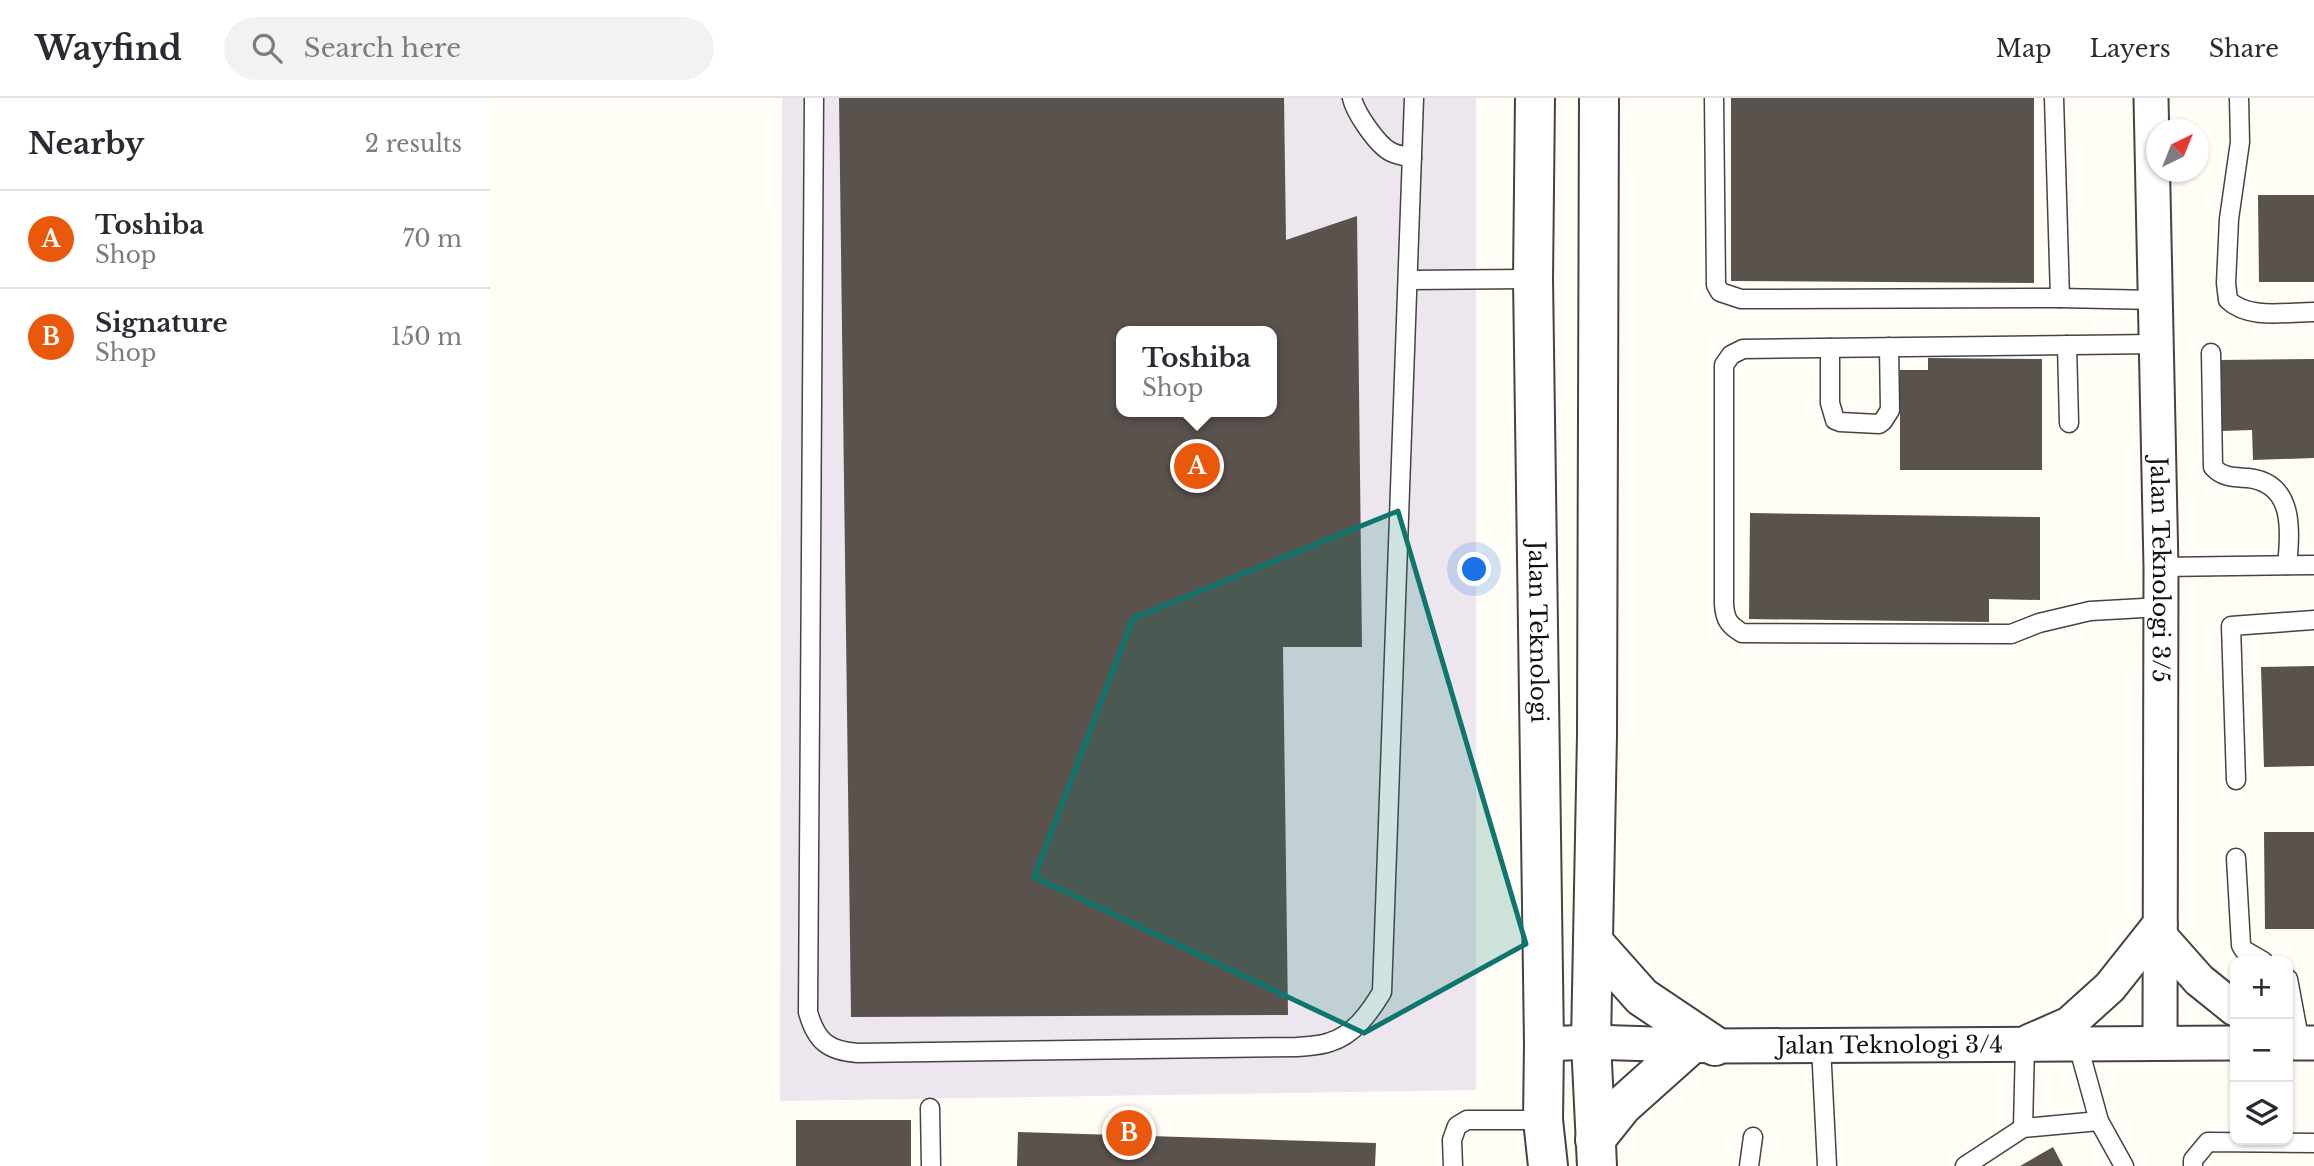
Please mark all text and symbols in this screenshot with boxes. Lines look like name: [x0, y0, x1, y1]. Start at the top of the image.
search box: [224, 17, 714, 80]
text: Wayfind: [35, 28, 182, 69]
icon: search: [248, 29, 286, 67]
text: Search here: [304, 32, 461, 64]
text: Map: [1996, 34, 2052, 63]
text: Layers: [2090, 34, 2171, 63]
text: Share: [2209, 34, 2279, 63]
north arrow: [2146, 119, 2209, 182]
text: Nearby: [28, 125, 144, 162]
text: 2 results: [365, 130, 462, 158]
text: Toshiba: [95, 209, 204, 241]
text: A: [42, 225, 60, 253]
text: 70 m: [403, 225, 462, 253]
text: Shop: [95, 241, 156, 269]
text: Signature: [95, 307, 228, 339]
text: B: [42, 323, 60, 351]
text: 150 m: [391, 323, 462, 351]
popup: [1116, 326, 1277, 417]
text: Shop: [95, 339, 156, 367]
text: Toshiba: [1142, 342, 1251, 374]
text: Shop: [1142, 374, 1203, 402]
pin: A: [1174, 440, 1220, 492]
street label: Jalan Teknologi 3/5: [2145, 454, 2175, 683]
street label: Jalan Teknologi: [1523, 538, 1553, 723]
your location: [1457, 552, 1491, 586]
map controls: [2230, 956, 2293, 1145]
button: +: [2230, 956, 2293, 1019]
button: −: [2230, 1019, 2293, 1082]
street label: Jalan Teknologi 3/4: [1774, 1030, 2003, 1060]
button: layers: [2230, 1082, 2293, 1145]
pin: B: [1106, 1107, 1152, 1159]

